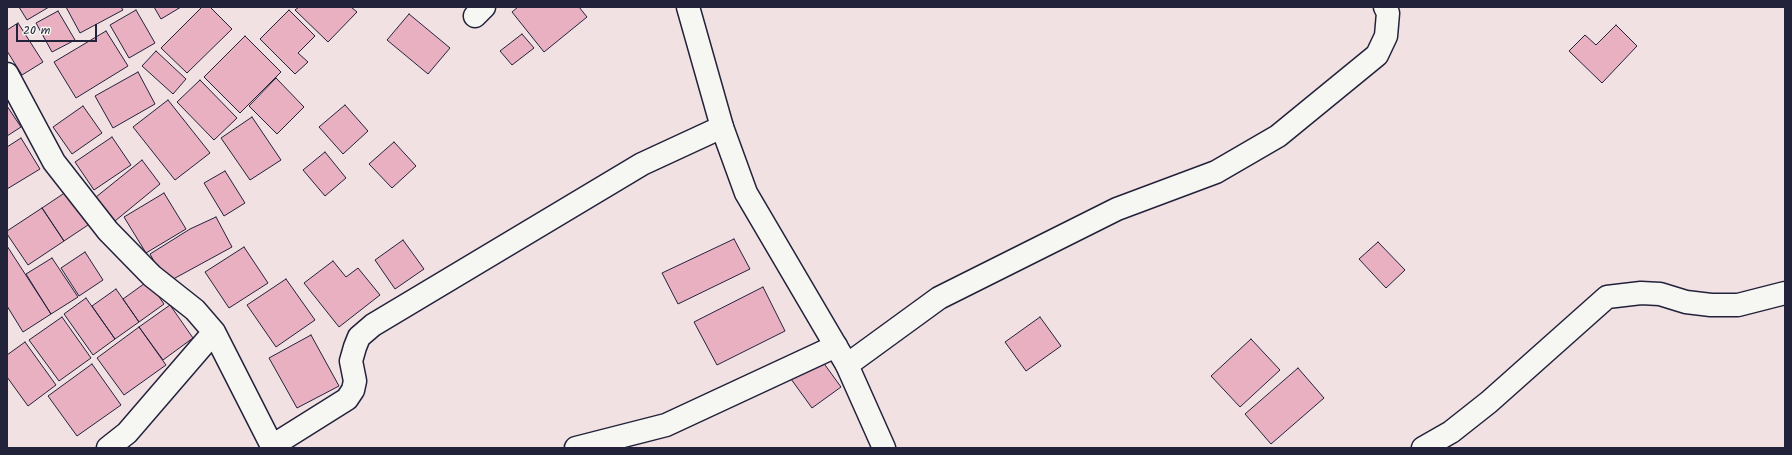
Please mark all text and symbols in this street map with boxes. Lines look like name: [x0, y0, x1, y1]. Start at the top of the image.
scale bar: [18, 16, 99, 42]
text: 20 m: [23, 21, 50, 40]

